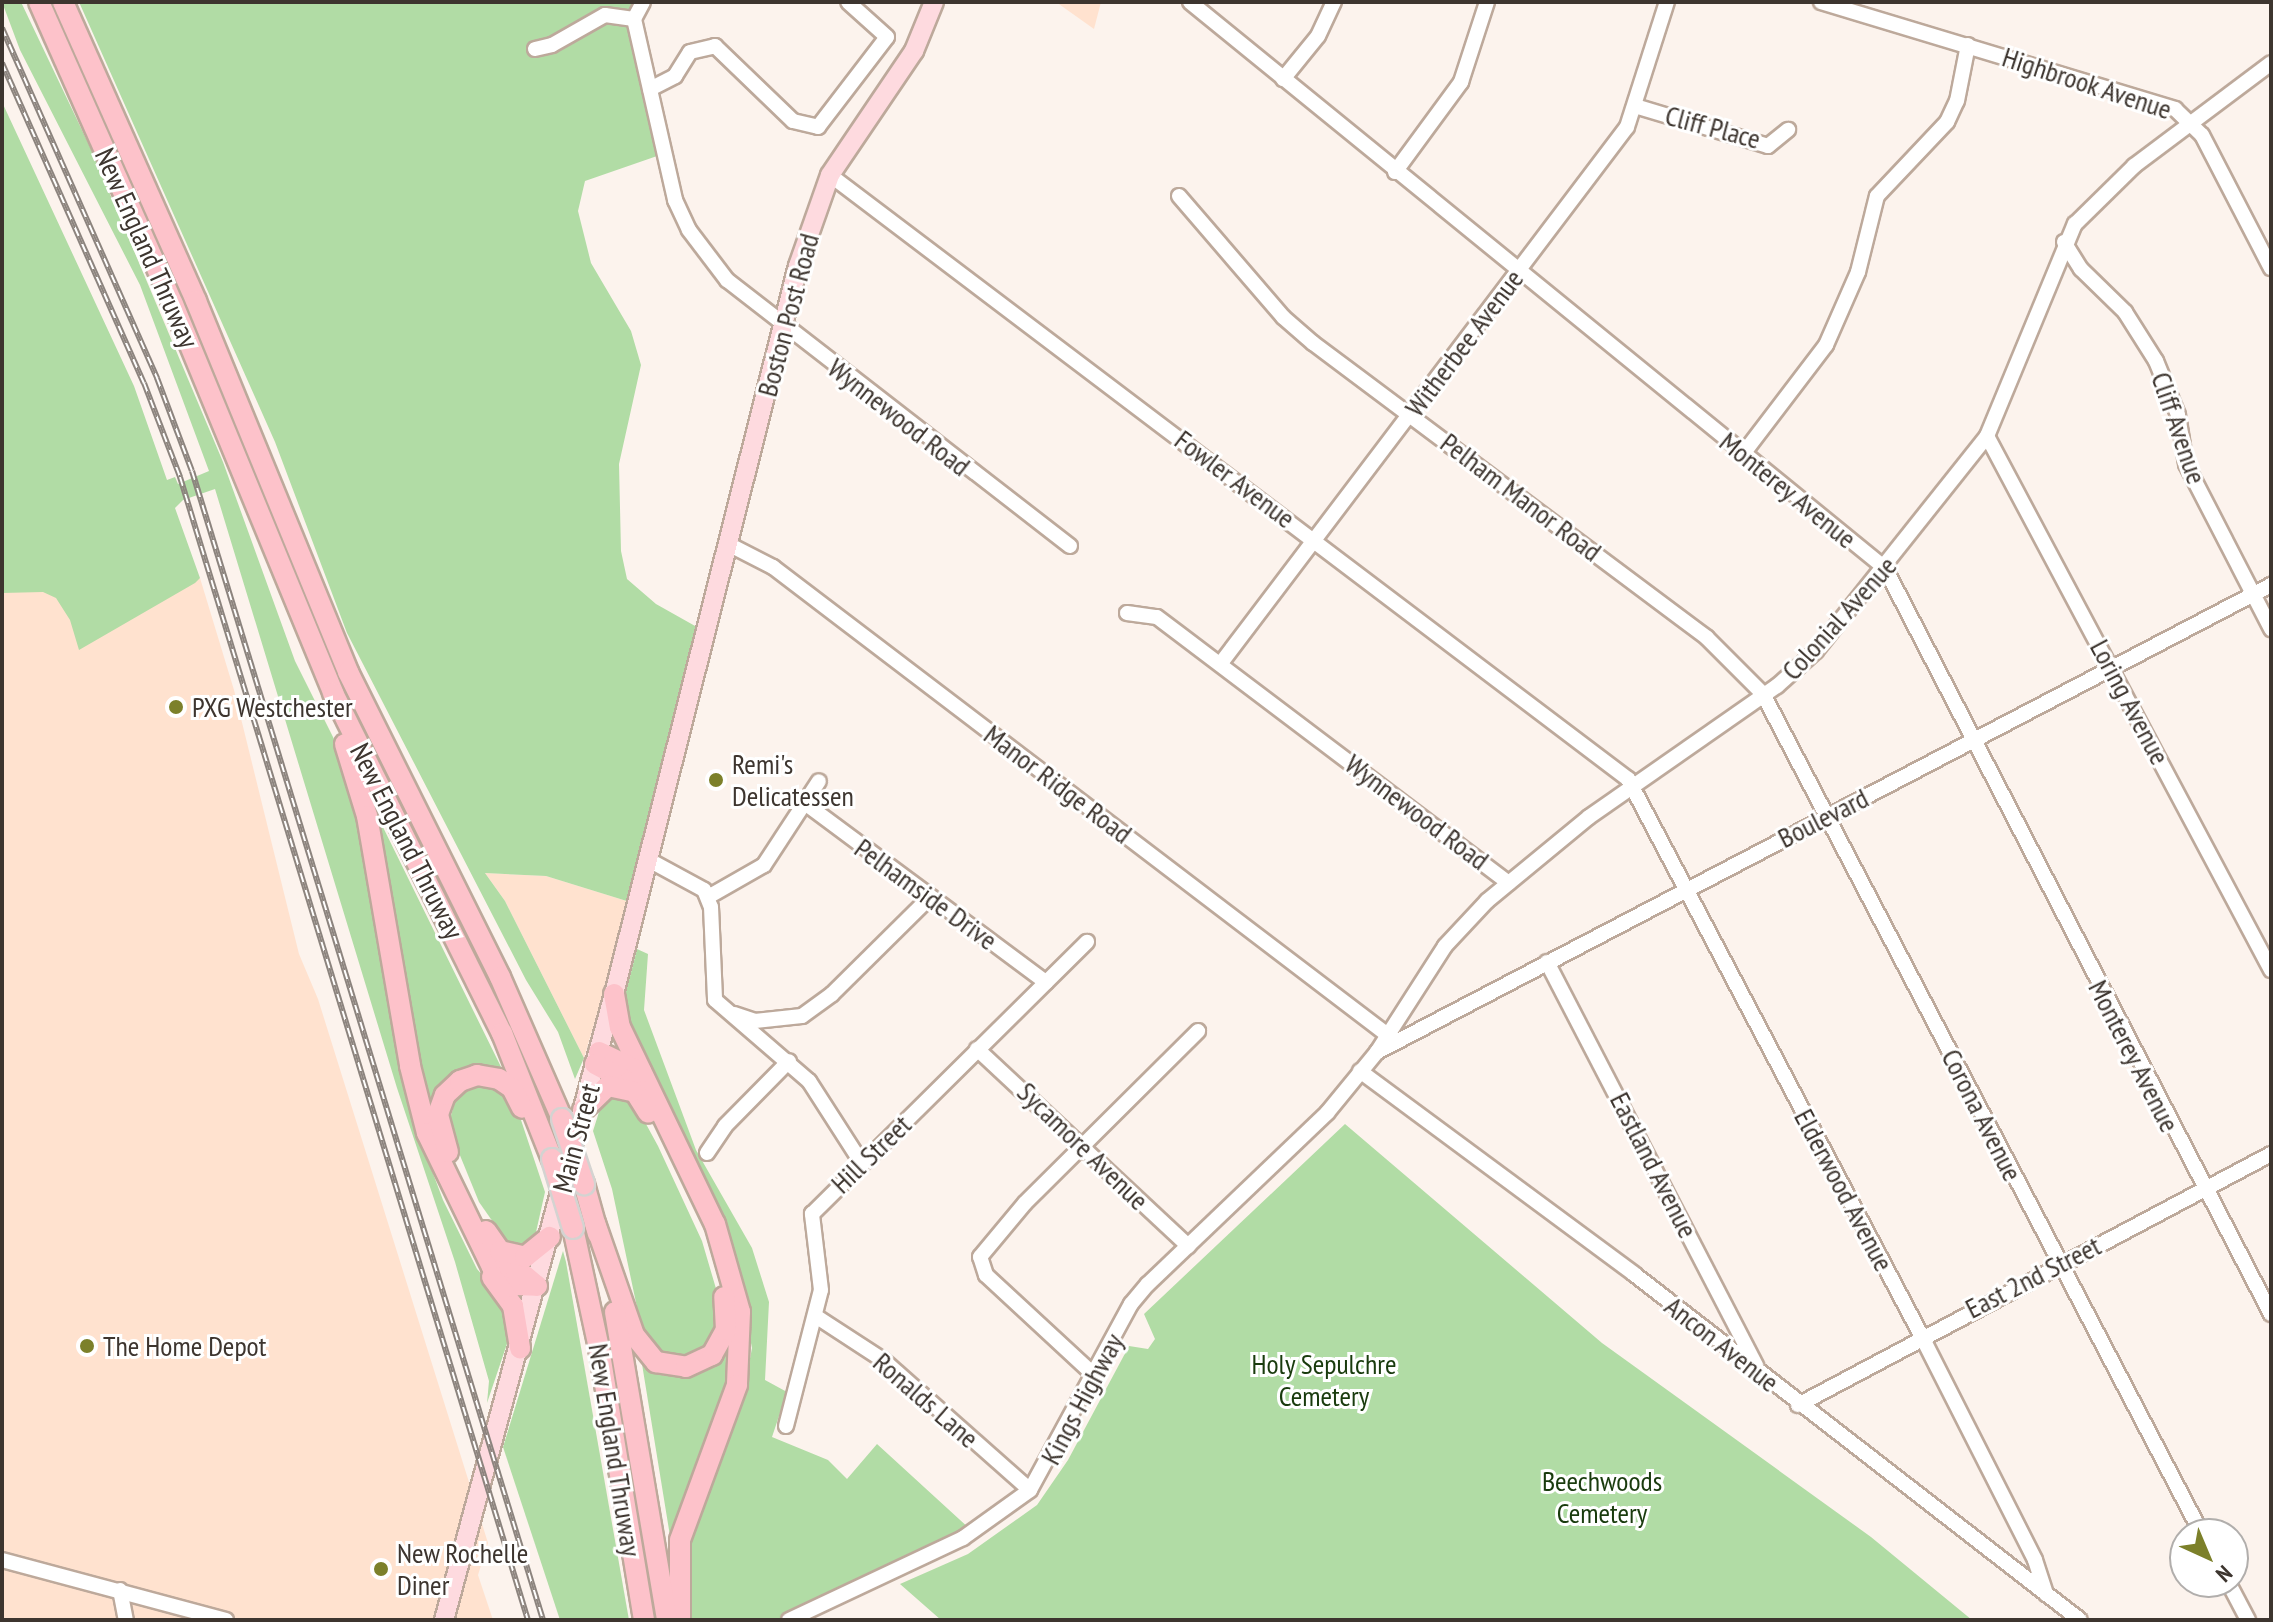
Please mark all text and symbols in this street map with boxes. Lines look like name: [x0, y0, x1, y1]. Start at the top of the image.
street label: Highbrook Avenue: [1998, 40, 2176, 126]
street label: Cliff Place: [1662, 98, 1764, 156]
street label: New England Thruway: [88, 142, 206, 354]
street label: Boston Post Road: [750, 230, 826, 400]
street label: Witherbee Avenue: [1398, 263, 1530, 423]
street label: Wynnewood Road: [821, 351, 977, 483]
street label: Cliff Avenue: [2144, 367, 2214, 489]
street label: Fowler Avenue: [1168, 423, 1302, 535]
street label: Monterey Avenue: [1712, 424, 1864, 556]
street label: Pelham Manor Road: [1434, 426, 1608, 568]
street label: Colonial Avenue: [1774, 549, 1904, 687]
street label: Loring Avenue: [2083, 633, 2177, 771]
place label: PXG Westchester: [192, 690, 353, 724]
marker: PXG Westchester: [167, 698, 185, 716]
street label: Manor Ridge Road: [978, 718, 1138, 850]
street label: New England Thruway: [343, 737, 471, 945]
place label: Remi's Delicatessen: [732, 747, 854, 813]
street label: Wynnewood Road: [1339, 747, 1495, 877]
marker: Remi's Delicatessen: [707, 771, 725, 789]
street label: Boulevard: [1772, 781, 1874, 855]
street label: Pelhamside Drive: [848, 831, 1004, 957]
street label: Monterey Avenue: [2081, 974, 2187, 1138]
street label: Corona Avenue: [1934, 1043, 2030, 1187]
street label: Sycamore Avenue: [1010, 1075, 1156, 1217]
street label: Main Street: [545, 1080, 607, 1196]
street label: Eastland Avenue: [1603, 1086, 1705, 1244]
street label: Elderwood Avenue: [1787, 1103, 1901, 1277]
street label: Hill Street: [824, 1108, 918, 1200]
street label: East 2nd Street: [1960, 1229, 2106, 1325]
street label: Ancon Avenue: [1658, 1289, 1786, 1399]
street label: Kings Highway: [1034, 1328, 1130, 1470]
place label: The Home Depot: [103, 1329, 266, 1363]
marker: The Home Depot: [78, 1337, 96, 1355]
street label: New England Thruway: [581, 1341, 649, 1559]
street label: Ronalds Lane: [867, 1345, 985, 1455]
park label: Holy Sepulchre Cemetery: [1251, 1347, 1397, 1413]
park label: Beechwoods Cemetery: [1542, 1464, 1662, 1530]
north arrow: [2169, 1518, 2249, 1598]
place label: New Rochelle Diner: [397, 1536, 529, 1602]
marker: New Rochelle Diner: [372, 1560, 390, 1578]
text: N: [2210, 1560, 2238, 1588]

